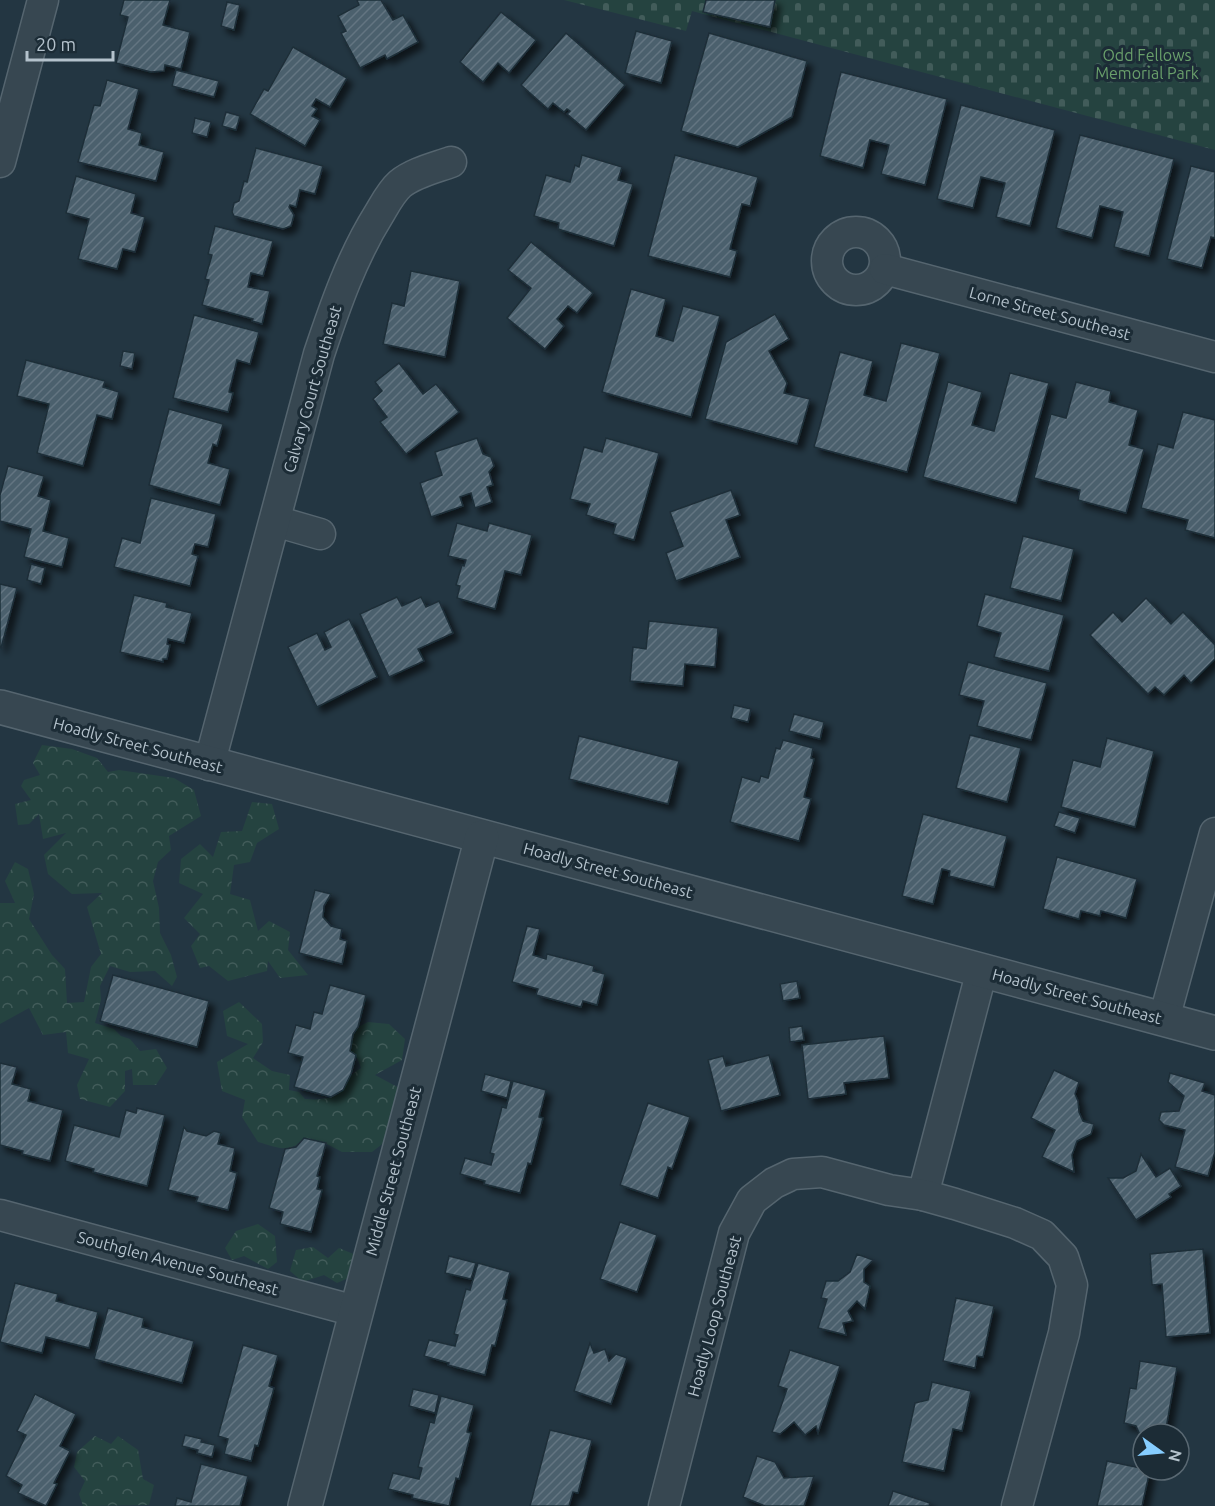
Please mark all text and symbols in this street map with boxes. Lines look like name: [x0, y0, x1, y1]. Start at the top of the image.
scale bar: [27, 24, 112, 62]
text: 20 m: [36, 34, 76, 54]
park label: Odd Fellows Memorial Park: [1095, 46, 1199, 82]
street label: Lorne Street Southeast: [967, 283, 1133, 343]
street label: Calvary Court Southeast: [280, 303, 345, 475]
street label: Hoadly Street Southeast: [51, 714, 225, 776]
street label: Hoadly Street Southeast: [521, 839, 695, 901]
street label: Hoadly Street Southeast: [990, 965, 1164, 1027]
street label: Middle Street Southeast: [362, 1084, 424, 1257]
street label: Southglen Avenue Southeast: [75, 1227, 281, 1299]
street label: Hoadly Loop Southeast: [684, 1233, 744, 1399]
north arrow: [1131, 1422, 1191, 1482]
text: N: [1165, 1448, 1186, 1464]

